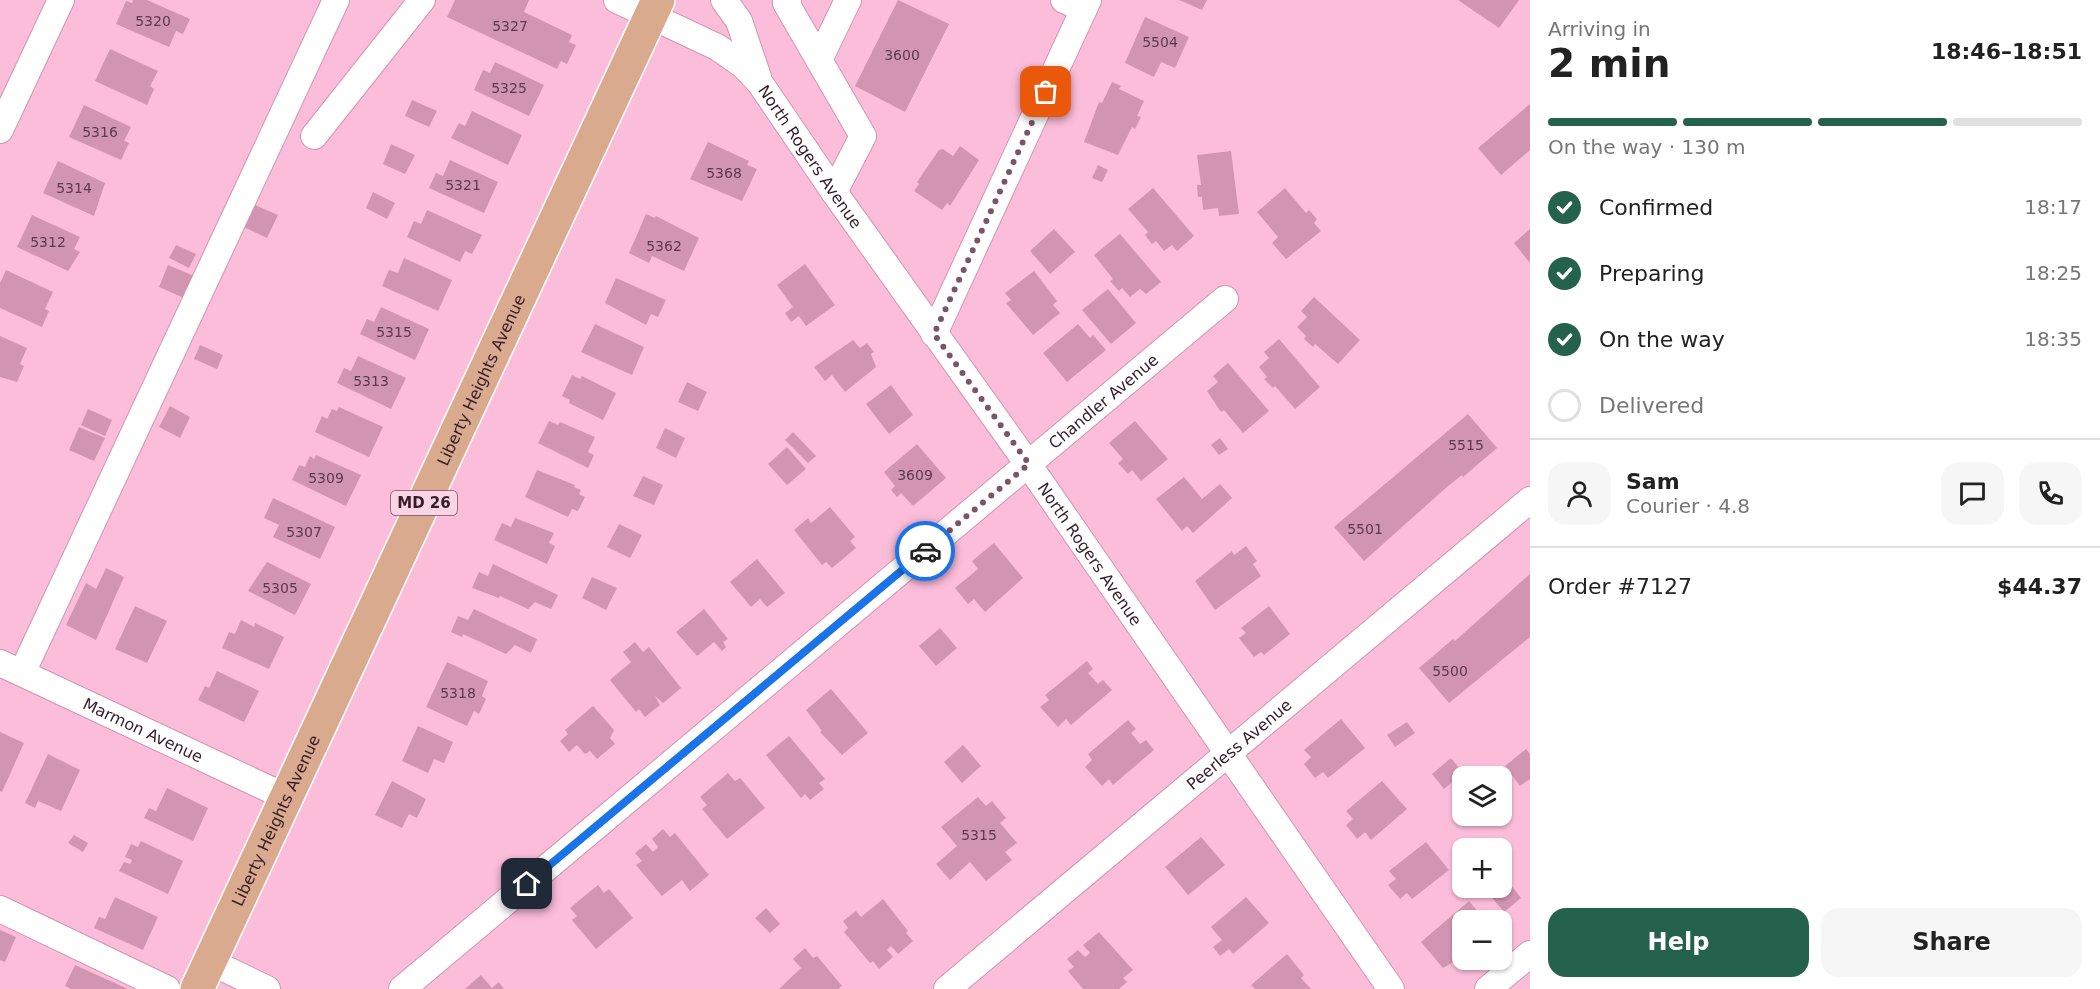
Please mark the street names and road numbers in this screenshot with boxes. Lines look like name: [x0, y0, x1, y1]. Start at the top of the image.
street label: North Rogers Avenue: [755, 81, 866, 232]
street label: Liberty Heights Avenue: [433, 291, 529, 468]
street label: Chandler Avenue: [1045, 350, 1162, 452]
street label: North Rogers Avenue: [1034, 479, 1146, 629]
road number: MD 26: [391, 491, 457, 515]
street label: Marmon Avenue: [80, 694, 206, 766]
street label: Peerless Avenue: [1183, 695, 1295, 793]
street label: Liberty Heights Avenue: [228, 732, 324, 909]

